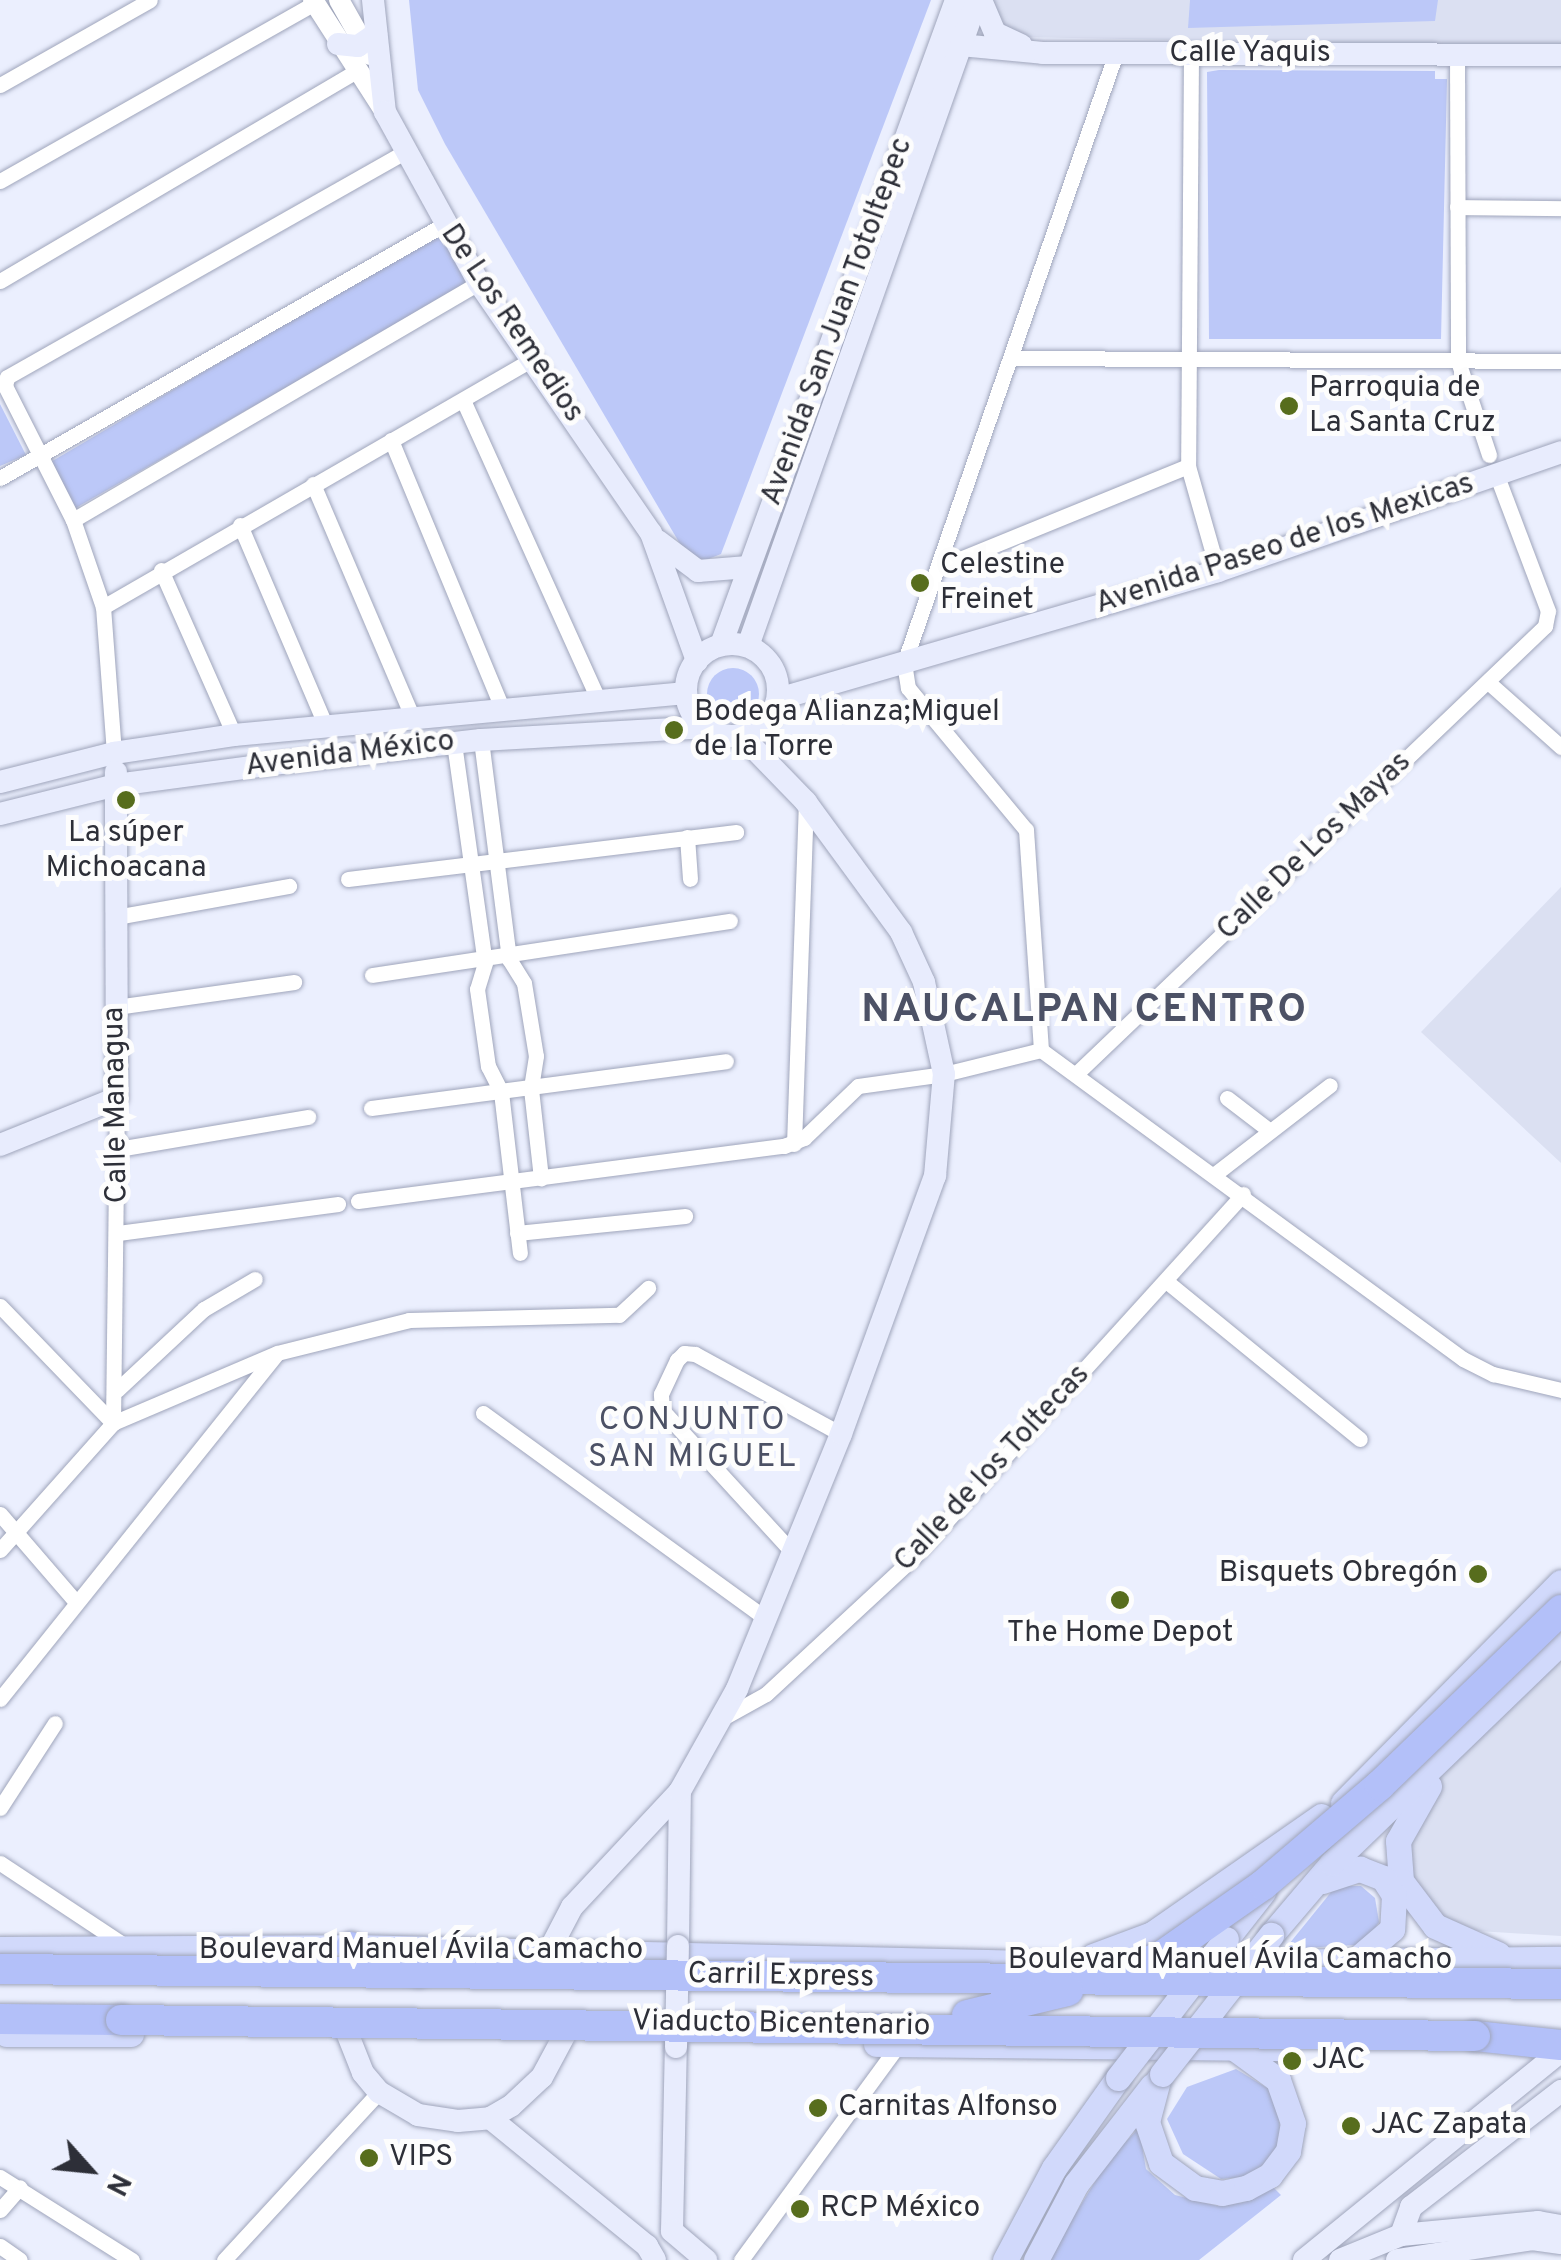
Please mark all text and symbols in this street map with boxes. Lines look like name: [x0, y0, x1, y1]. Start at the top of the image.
street label: Calle Yaquis: [1169, 36, 1331, 72]
street label: Avenida San Juan Totoltepec: [754, 133, 922, 511]
street label: De Los Remedios: [432, 218, 590, 430]
place label: Parroquia de La Santa Cruz: [1309, 371, 1496, 442]
marker: Parroquia de La Santa Cruz: [1278, 395, 1300, 417]
street label: Avenida Paseo de los Mexicas: [1091, 467, 1479, 623]
place label: Celestine Freinet: [940, 548, 1065, 618]
marker: Celestine Freinet: [909, 572, 931, 594]
place label: Bodega Alianza;Miguel de la Torre: [694, 695, 1001, 766]
marker: Bodega Alianza;Miguel de la Torre: [663, 719, 685, 741]
street label: Avenida México: [244, 724, 456, 786]
street label: Calle De Los Mayas: [1210, 745, 1420, 949]
marker: La súper Michoacana: [115, 789, 137, 811]
place label: La súper Michoacana: [45, 816, 207, 886]
district label: NAUCALPAN CENTRO: [861, 987, 1309, 1035]
street label: Calle Managua: [97, 1006, 137, 1204]
street label: Calle de los Toltecas: [887, 1358, 1099, 1580]
district label: CONJUNTO SAN MIGUEL: [588, 1403, 798, 1478]
place label: Bisquets Obregón: [1219, 1556, 1458, 1592]
marker: Bisquets Obregón: [1467, 1563, 1489, 1585]
marker: The Home Depot: [1109, 1589, 1131, 1611]
place label: The Home Depot: [1007, 1616, 1233, 1652]
street label: Boulevard Manuel Ávila Camacho: [198, 1933, 644, 1969]
street label: Boulevard Manuel Ávila Camacho: [1007, 1943, 1453, 1979]
street label: Carril Express: [687, 1957, 875, 1997]
street label: Viaducto Bicentenario: [631, 2004, 931, 2046]
place label: JAC: [1312, 2043, 1366, 2079]
marker: JAC: [1281, 2050, 1303, 2072]
place label: Carnitas Alfonso: [838, 2090, 1059, 2126]
marker: Carnitas Alfonso: [807, 2097, 829, 2119]
place label: JAC Zapata: [1371, 2108, 1527, 2144]
marker: JAC Zapata: [1340, 2115, 1362, 2137]
north arrow: [40, 2120, 140, 2220]
place label: VIPS: [389, 2140, 453, 2176]
marker: VIPS: [358, 2147, 380, 2169]
text: N: [96, 2166, 137, 2201]
place label: RCP México: [820, 2191, 980, 2227]
marker: RCP México: [789, 2198, 811, 2220]

